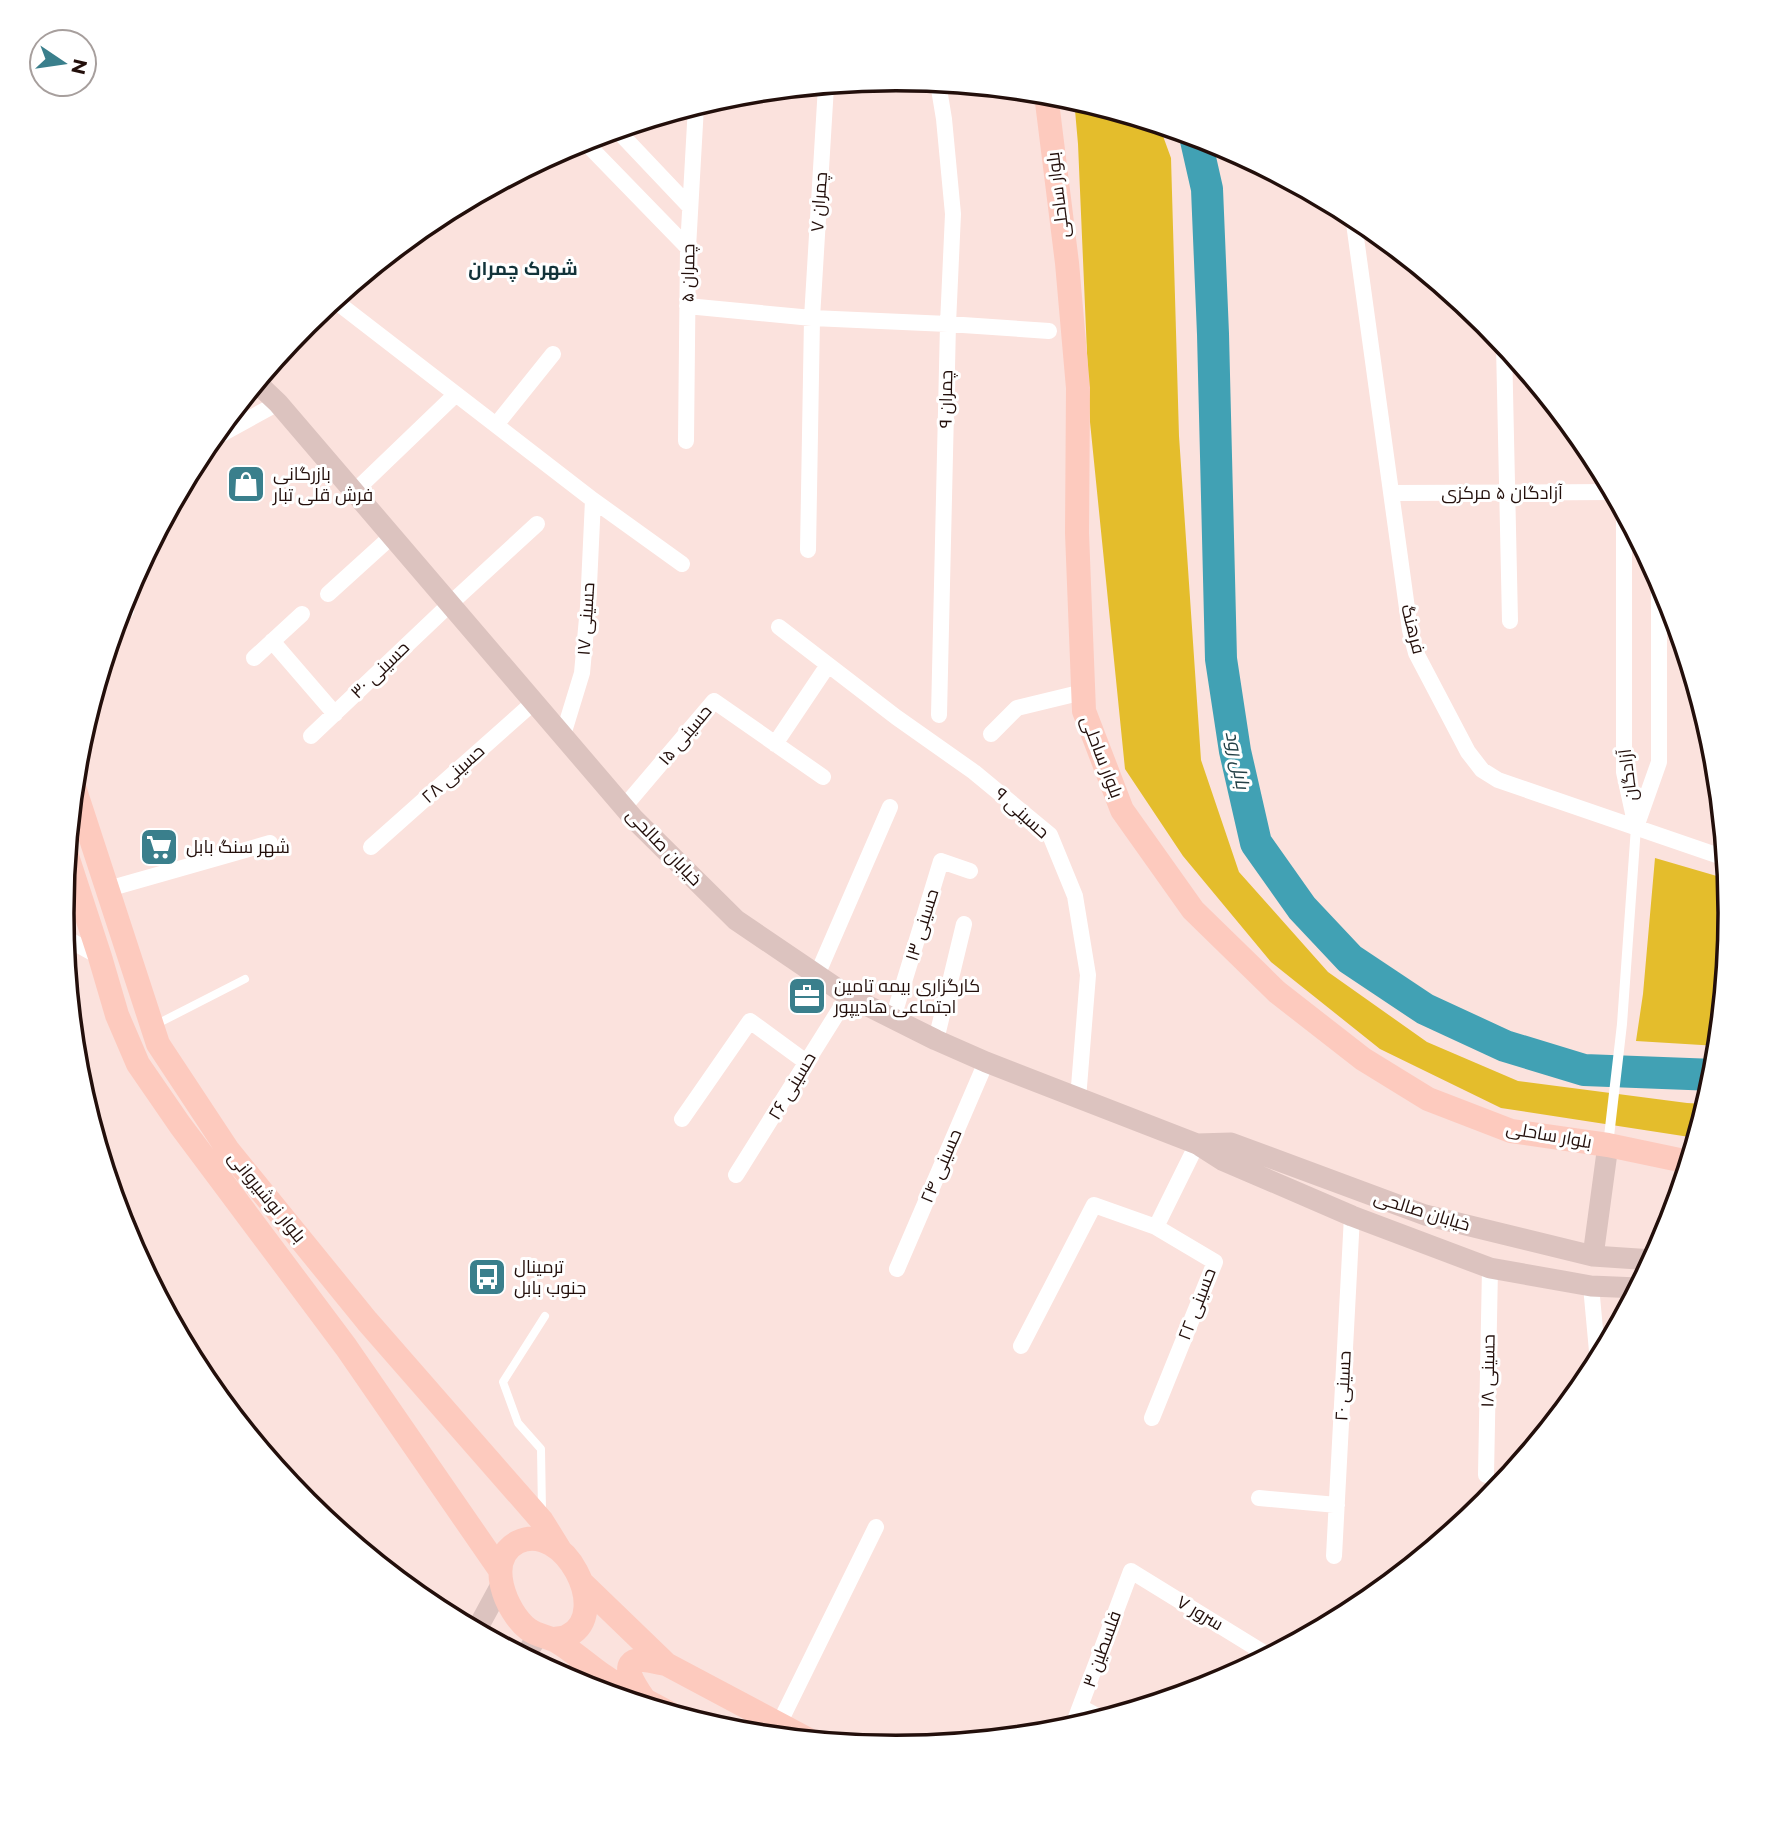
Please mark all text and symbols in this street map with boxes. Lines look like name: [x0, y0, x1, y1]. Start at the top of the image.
north arrow: [28, 28, 98, 98]
text: N: [66, 57, 92, 77]
street label: بلوار ساحلی: [1042, 151, 1074, 239]
street label: چمران ۷: [806, 171, 833, 233]
street label: چمران ۵: [676, 243, 701, 303]
district label: شهرک چمران: [468, 257, 578, 282]
street label: چمران ۹: [934, 370, 959, 428]
shop icon: بازرگانی فرش قلی تبار: [225, 463, 267, 505]
place label: بازرگانی فرش قلی تبار: [272, 463, 373, 506]
street label: آزادگان ۵ مرکزی: [1441, 482, 1563, 504]
street label: حسینی ۱۷: [572, 582, 600, 656]
street label: فرهنگ: [1396, 602, 1430, 656]
street label: حسینی ۳۰: [346, 637, 414, 703]
street label: حسینی ۱۵: [653, 700, 717, 770]
street label: بلوار ساحلی: [1076, 713, 1128, 801]
water label: بابل رود: [1221, 729, 1255, 792]
street label: حسینی ۲۸: [417, 740, 489, 808]
street label: آزادگان: [1614, 747, 1642, 802]
street label: حسینی ٩: [990, 783, 1054, 843]
street label: خيابان صالحی: [622, 804, 706, 890]
supermarket icon: شهر سنگ بابل: [138, 826, 180, 868]
place label: شهر سنگ بابل: [186, 836, 290, 858]
street label: حسینی ۱۳: [901, 886, 943, 964]
office icon: کارگزاری بیمه تامین اجتماعی هادیپور: [786, 975, 828, 1017]
place label: کارگزاری بیمه تامین اجتماعی هادیپور: [833, 975, 980, 1018]
street label: حسینی ۲۶: [763, 1048, 821, 1124]
street label: بلوار ساحلی: [1504, 1117, 1594, 1153]
street label: حسینی ۲۴: [916, 1126, 966, 1206]
street label: بلوار نوشیروانی: [223, 1147, 311, 1247]
street label: خيابان صالحی: [1371, 1186, 1473, 1236]
bus stop icon: ترمینال جنوب بابل: [466, 1256, 508, 1298]
place label: ترمینال جنوب بابل: [514, 1256, 586, 1299]
street label: حسینی ۲۲: [1173, 1265, 1221, 1343]
street label: حسینی ۱۸: [1476, 1334, 1500, 1408]
street label: حسینی ٢٠: [1330, 1350, 1356, 1422]
street label: سرور ۷: [1173, 1591, 1227, 1635]
street label: فلسطین ۳: [1078, 1608, 1126, 1690]

